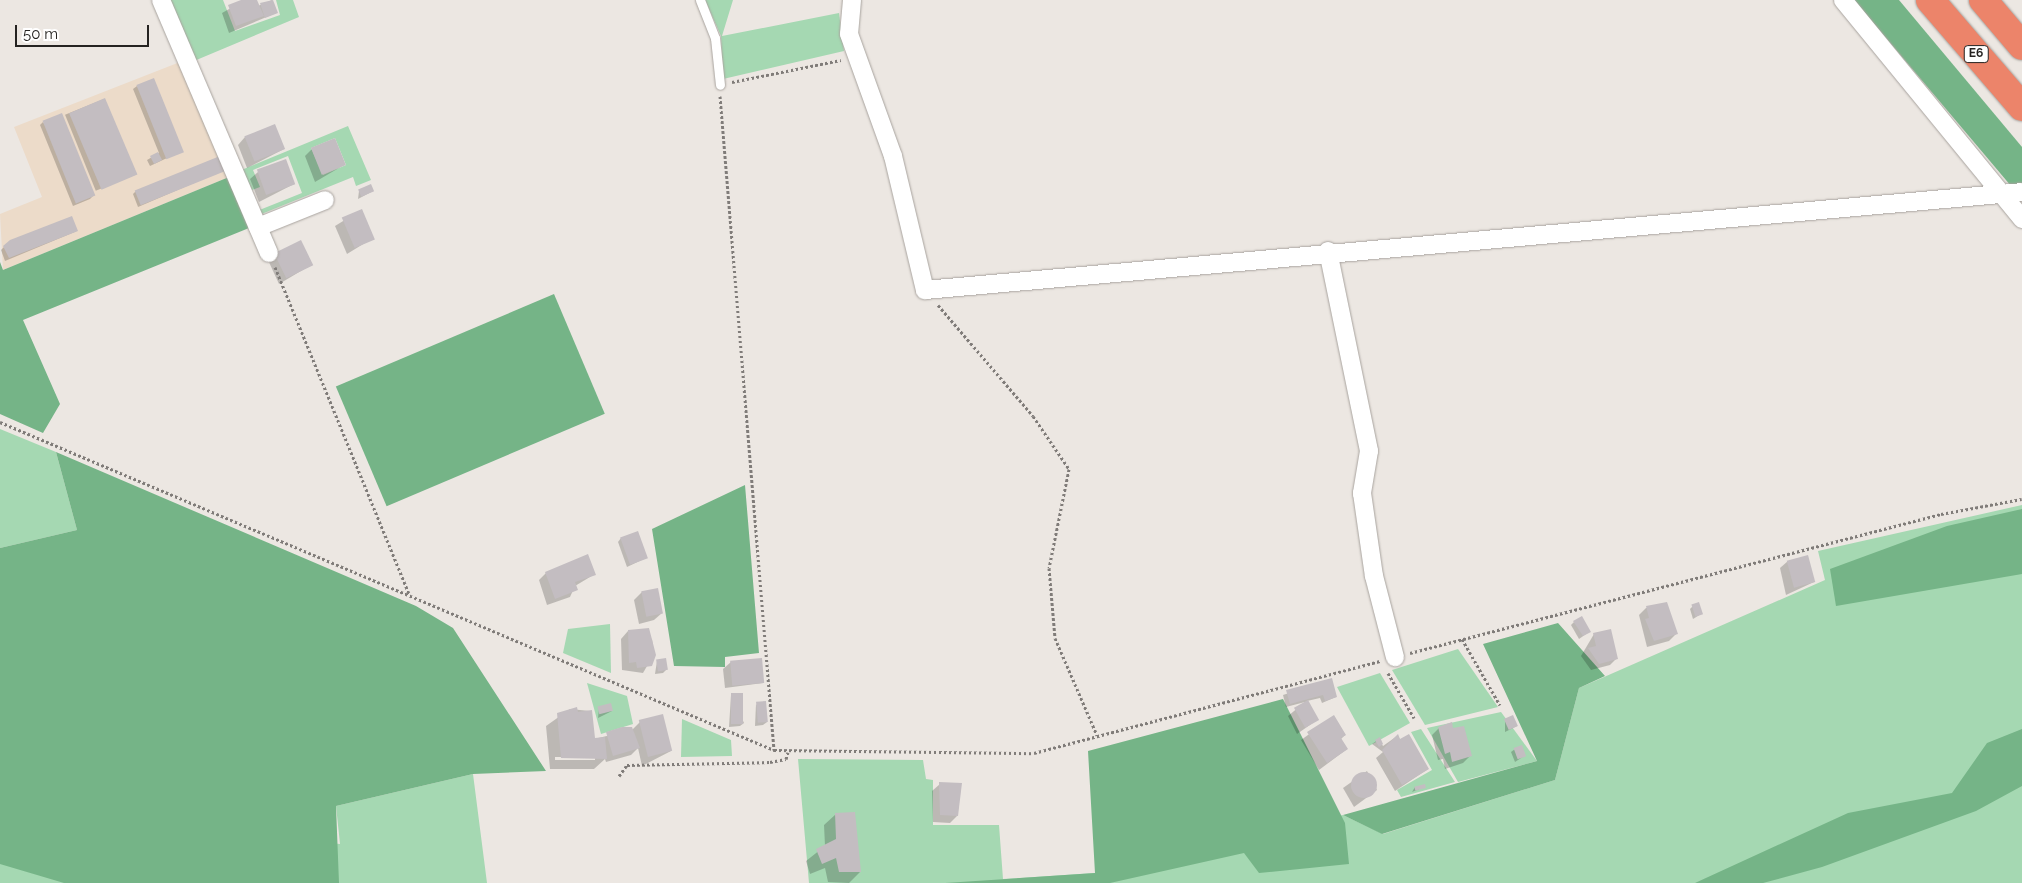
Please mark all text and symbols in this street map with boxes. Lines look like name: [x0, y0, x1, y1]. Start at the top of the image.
scale bar: [18, 15, 151, 47]
text: 50 m: [23, 25, 58, 43]
road number: E6: [1964, 44, 1988, 64]

